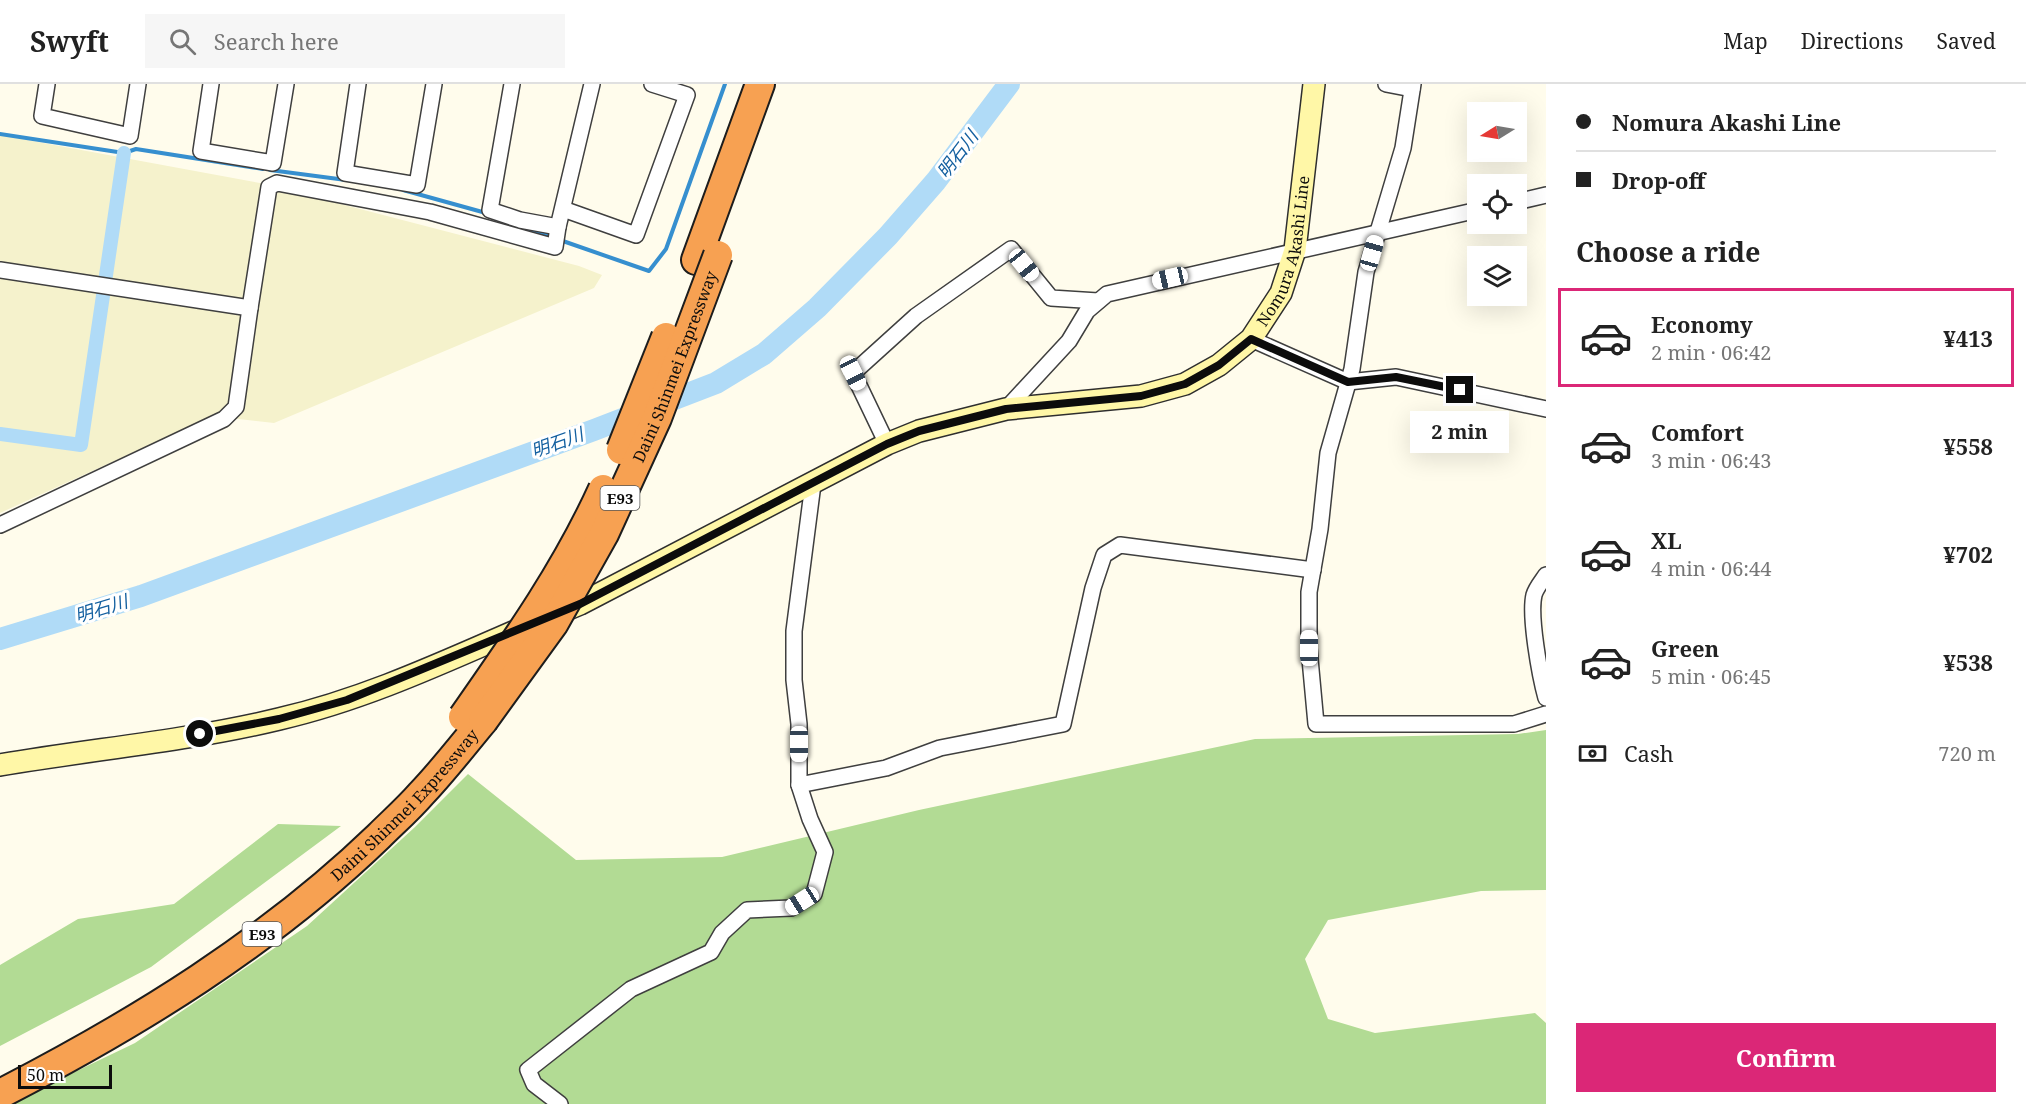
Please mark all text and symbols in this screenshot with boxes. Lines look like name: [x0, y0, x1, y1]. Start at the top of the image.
search box: [145, 14, 565, 68]
text: Swyft: [30, 22, 109, 60]
icon: search: [166, 25, 199, 58]
text: Search here: [214, 26, 339, 56]
text: Map: [1723, 27, 1768, 55]
text: Directions: [1801, 27, 1903, 55]
text: Saved: [1936, 27, 1996, 55]
north arrow: [1467, 102, 1527, 162]
map controls: [1467, 102, 1527, 306]
text: Nomura Akashi Line: [1612, 107, 1841, 137]
water label: 明石川: [931, 124, 984, 183]
text: Drop-off: [1612, 165, 1705, 195]
button: locate: [1467, 174, 1527, 234]
street label: Nomura Akashi Line: [1251, 175, 1314, 330]
car: [1358, 233, 1386, 273]
text: Choose a ride: [1576, 233, 1761, 270]
car: [1006, 245, 1042, 285]
button: layers: [1467, 246, 1527, 306]
car: [1150, 265, 1190, 291]
street label: Daini Shinmei Expressway: [627, 267, 722, 466]
text: Economy: [1651, 309, 1753, 339]
icon: car: [1579, 311, 1633, 365]
text: ¥413: [1943, 323, 1993, 353]
text: 2 min · 06:42: [1651, 339, 1771, 366]
car: [837, 353, 869, 393]
route end: [1446, 376, 1473, 403]
callout: 2 min: [1410, 411, 1510, 453]
text: Comfort: [1651, 417, 1744, 447]
text: 2 min: [1431, 418, 1488, 445]
icon: car: [1579, 419, 1633, 473]
water label: 明石川: [528, 421, 588, 463]
text: ¥558: [1943, 431, 1993, 461]
text: 3 min · 06:43: [1651, 447, 1771, 474]
road number: E93: [600, 486, 640, 510]
text: XL: [1651, 525, 1682, 555]
icon: car: [1579, 527, 1633, 581]
text: ¥702: [1943, 539, 1993, 569]
text: 4 min · 06:44: [1651, 555, 1771, 582]
water label: 明石川: [72, 588, 132, 627]
car: [1300, 630, 1318, 666]
text: Green: [1651, 633, 1719, 663]
icon: car: [1579, 635, 1633, 689]
text: ¥538: [1943, 647, 1993, 677]
text: 5 min · 06:45: [1651, 663, 1771, 690]
route start: [186, 720, 213, 747]
street label: Daini Shinmei Expressway: [326, 723, 484, 886]
car: [790, 726, 808, 762]
icon: cash: [1576, 737, 1609, 770]
text: Cash: [1624, 738, 1674, 768]
text: 720 m: [1938, 740, 1996, 767]
car: [782, 884, 822, 918]
road number: E93: [242, 922, 282, 946]
button: Confirm: [1576, 1023, 1996, 1092]
scale bar: [18, 1062, 112, 1090]
text: 50 m: [27, 1064, 64, 1086]

